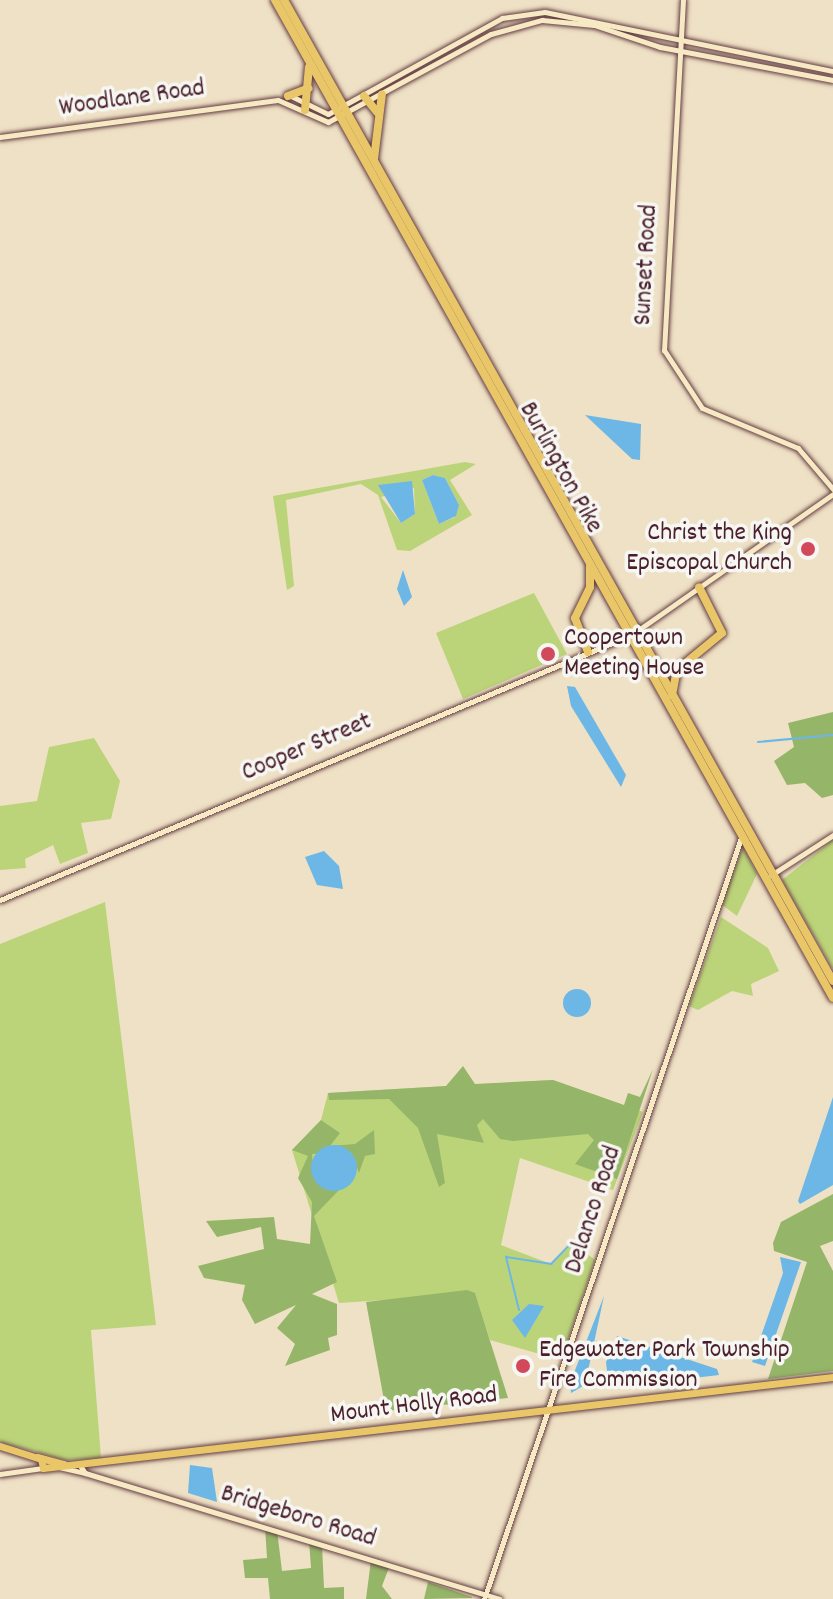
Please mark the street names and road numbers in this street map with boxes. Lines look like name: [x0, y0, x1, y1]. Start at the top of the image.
street label: Woodlane Road: [57, 73, 207, 125]
street label: Sunset Road: [628, 204, 666, 326]
street label: Burlington Pike: [511, 397, 609, 539]
street label: Cooper Street: [237, 707, 377, 789]
street label: Delanco Road: [559, 1142, 629, 1278]
street label: Mount Holly Road: [329, 1380, 499, 1432]
street label: Bridgeboro Road: [217, 1479, 379, 1555]

